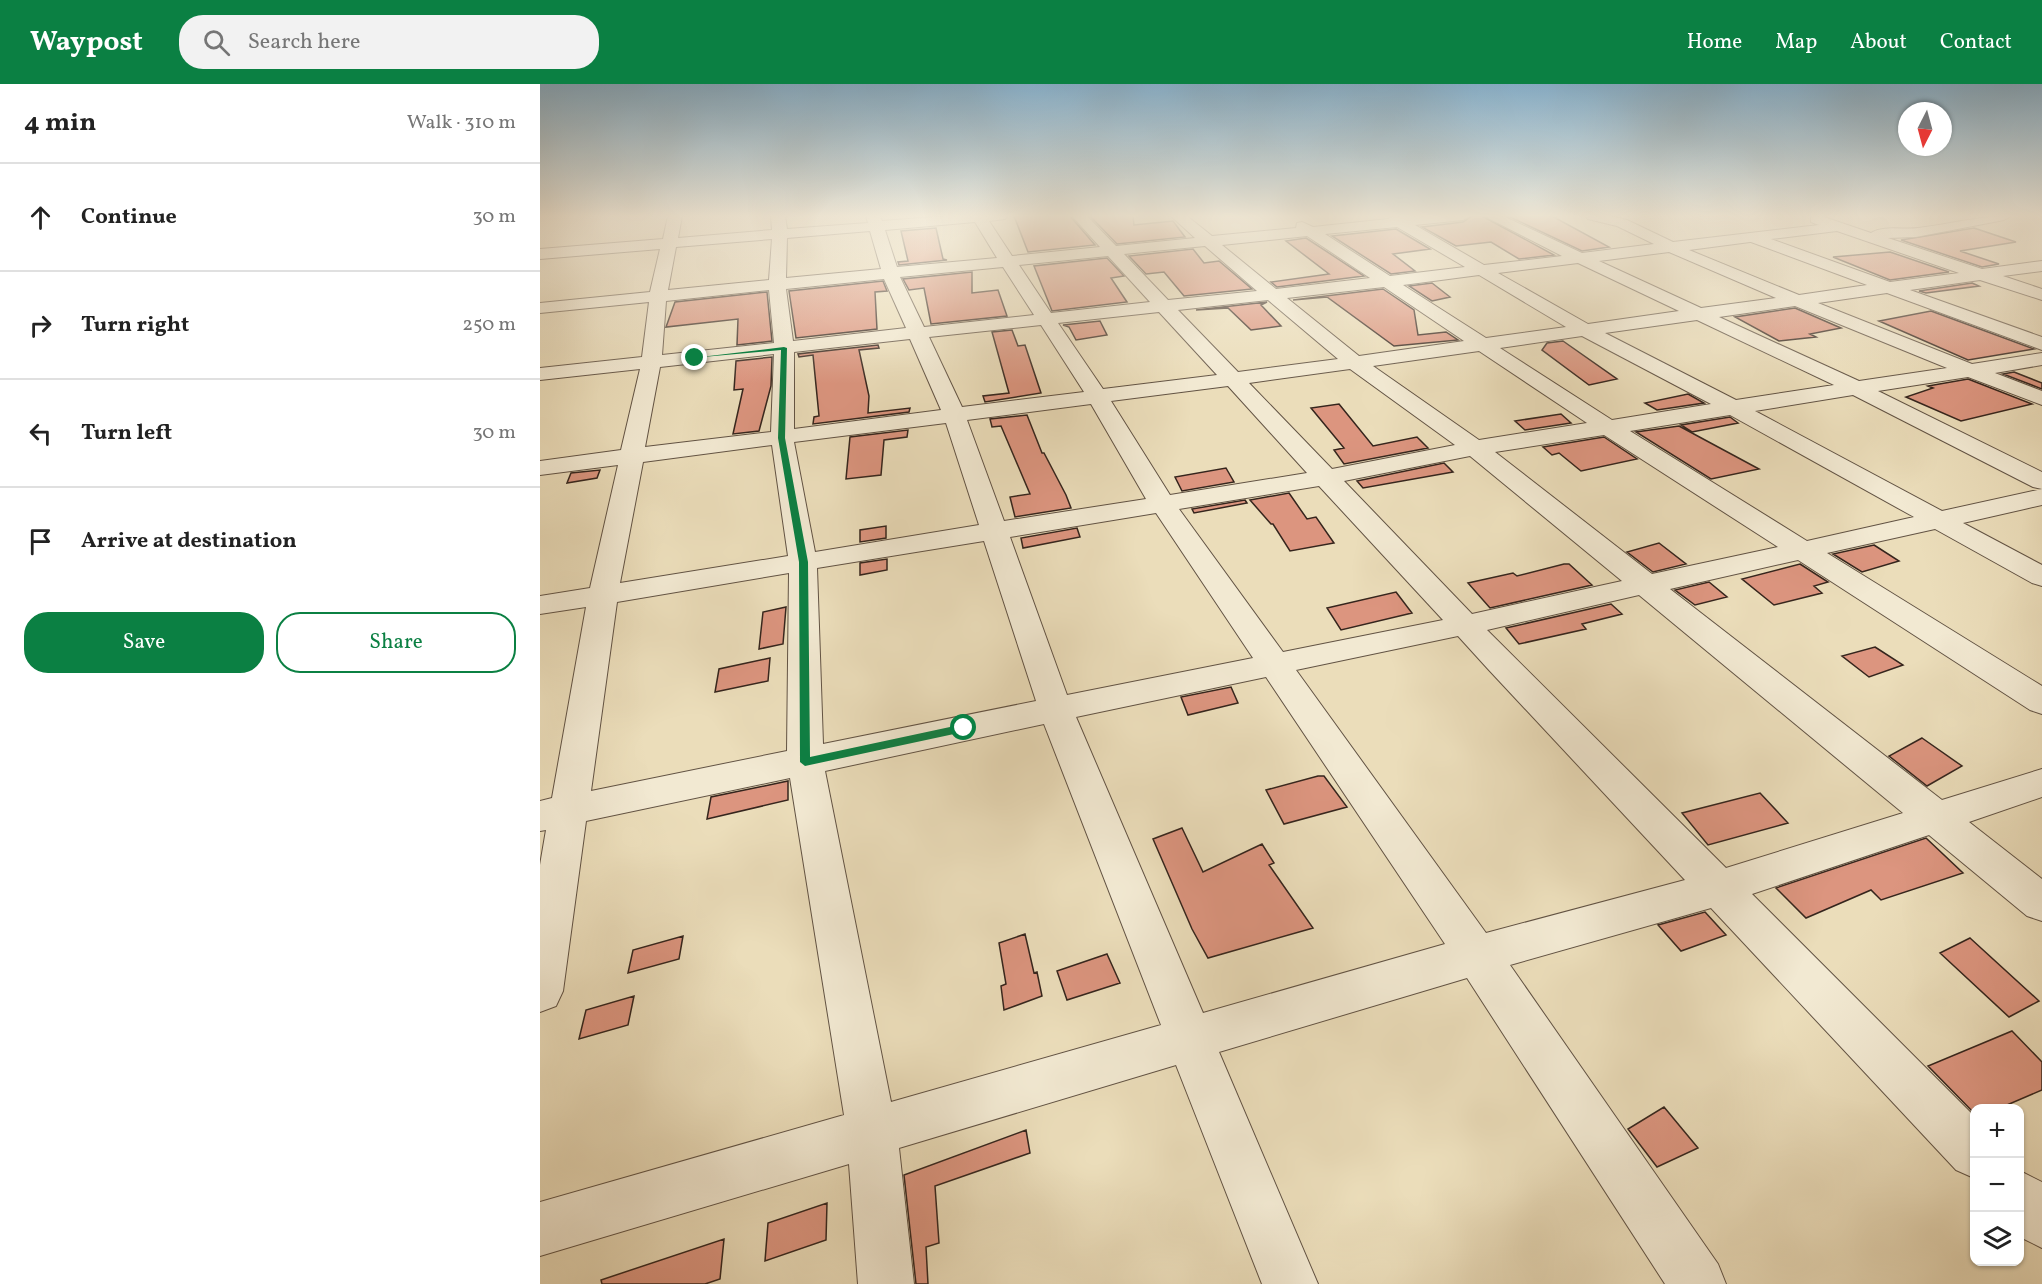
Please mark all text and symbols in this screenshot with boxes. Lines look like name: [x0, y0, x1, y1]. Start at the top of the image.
search box: [179, 15, 599, 69]
text: Waypost: [30, 23, 143, 62]
icon: search: [200, 26, 233, 59]
text: Search here: [248, 27, 360, 58]
text: Home: [1687, 28, 1742, 57]
text: Map: [1775, 28, 1817, 57]
text: About: [1850, 28, 1907, 57]
text: Contact: [1940, 28, 2012, 57]
north arrow: [1898, 102, 1952, 156]
text: 4 min: [24, 105, 96, 141]
text: Walk · 310 m: [407, 109, 516, 137]
icon: ahead: [24, 201, 57, 234]
text: Continue: [81, 202, 177, 233]
text: 30 m: [472, 203, 516, 231]
icon: right: [24, 309, 57, 342]
text: Turn right: [81, 310, 189, 341]
text: 250 m: [462, 311, 516, 339]
route end: [681, 344, 707, 370]
icon: left: [24, 417, 57, 450]
text: Turn left: [81, 418, 172, 449]
text: 30 m: [472, 419, 516, 447]
icon: arrive: [24, 525, 57, 558]
text: Arrive at destination: [81, 526, 297, 557]
button: Save: [24, 612, 264, 673]
button: Share: [276, 612, 516, 673]
route start: [950, 714, 976, 740]
map controls: [1970, 1104, 2024, 1266]
button: +: [1970, 1104, 2024, 1158]
button: −: [1970, 1158, 2024, 1212]
button: layers: [1970, 1212, 2024, 1266]

